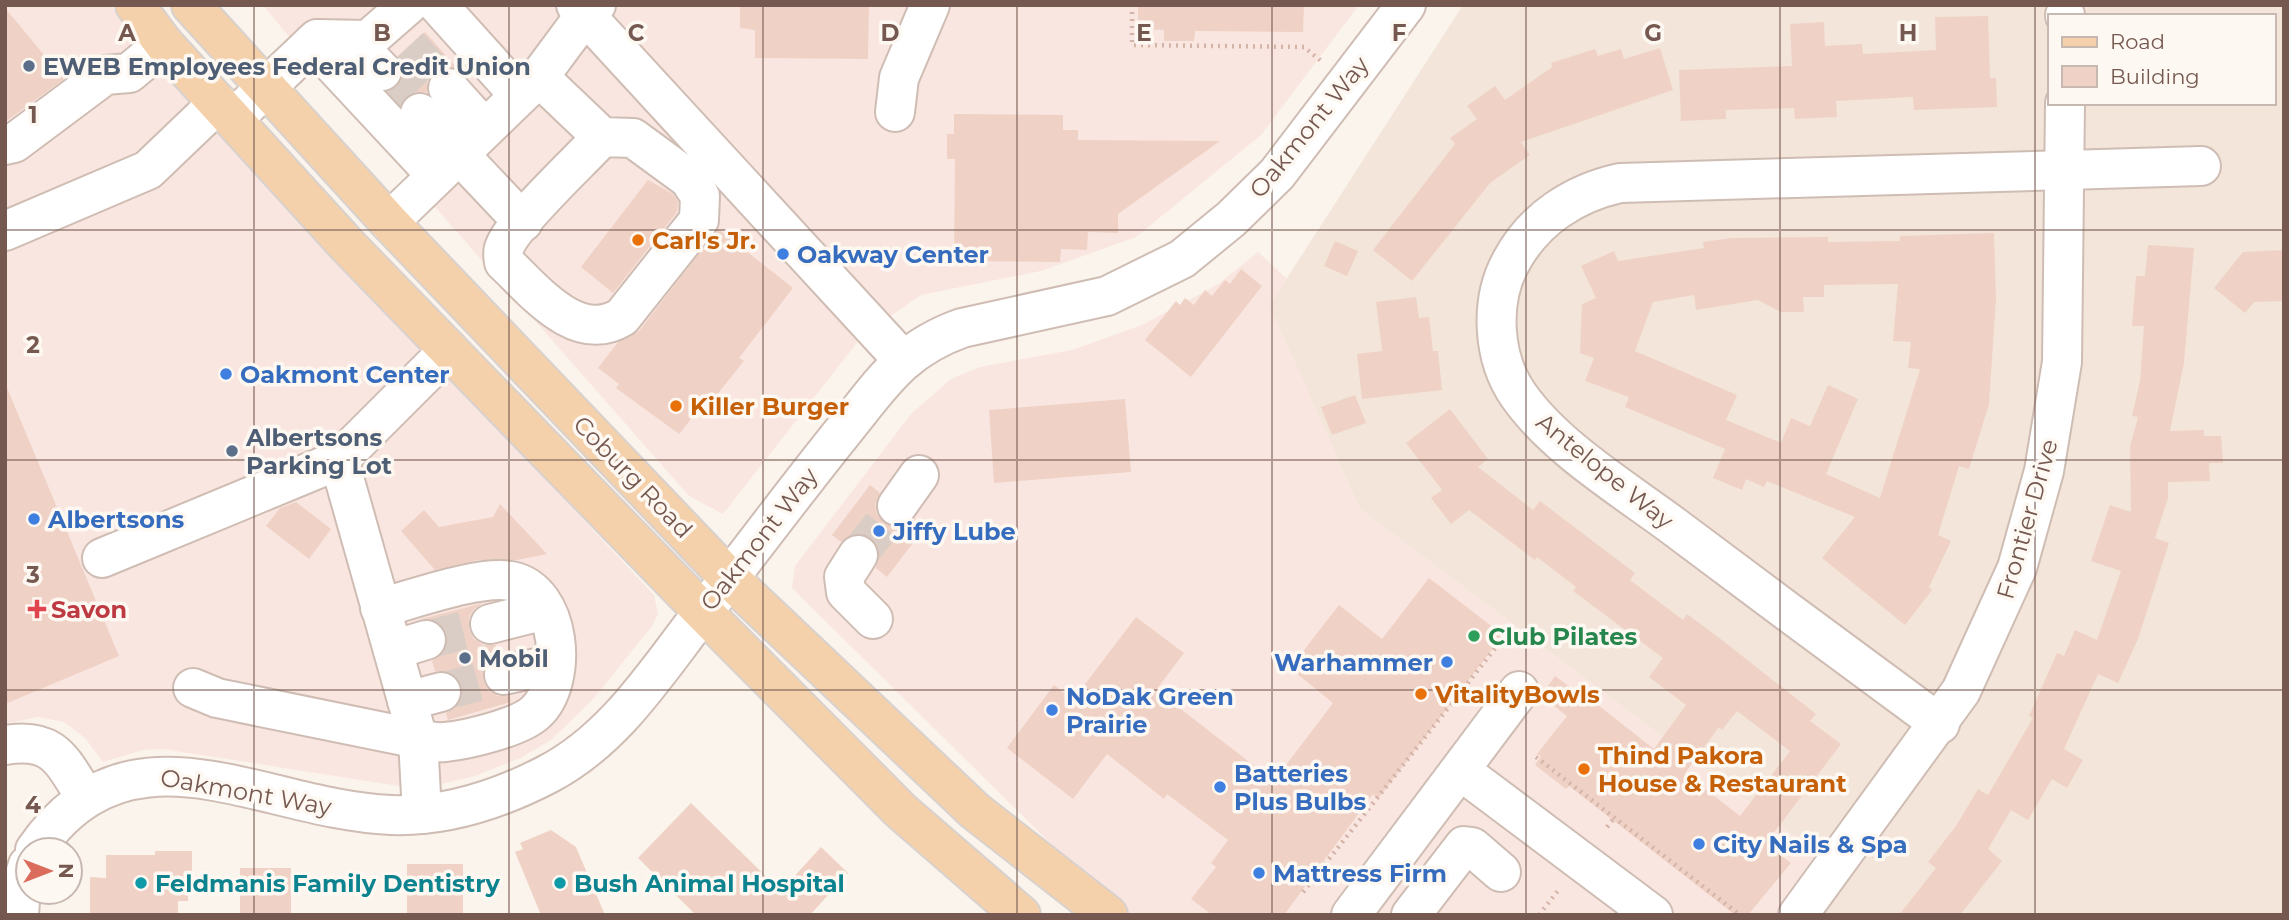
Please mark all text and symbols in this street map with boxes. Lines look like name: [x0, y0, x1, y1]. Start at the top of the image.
legend: [2048, 14, 2275, 105]
text: A: [117, 19, 136, 47]
text: B: [373, 19, 391, 47]
text: C: [628, 19, 645, 47]
text: D: [881, 19, 900, 47]
text: E: [1136, 19, 1152, 47]
text: F: [1392, 19, 1407, 47]
text: G: [1644, 19, 1662, 47]
text: H: [1899, 19, 1917, 47]
text: Road: [2110, 29, 2165, 54]
street label: Oakmont Way: [1243, 51, 1375, 203]
place label: EWEB Employees Federal Credit Union: [43, 52, 531, 81]
marker: EWEB Employees Federal Credit Union: [21, 58, 37, 74]
text: Building: [2110, 64, 2200, 89]
text: 1: [28, 101, 38, 129]
place label: Carl's Jr.: [652, 226, 756, 255]
marker: Carl's Jr.: [630, 232, 646, 248]
place label: Oakway Center: [797, 240, 989, 269]
marker: Oakway Center: [775, 246, 791, 262]
text: 2: [26, 331, 40, 359]
place label: Oakmont Center: [240, 360, 450, 389]
marker: Oakmont Center: [218, 366, 234, 382]
place label: Killer Burger: [690, 392, 849, 421]
marker: Killer Burger: [668, 398, 684, 414]
street label: Antelope Way: [1531, 407, 1679, 535]
street label: Coburg Road: [567, 410, 699, 544]
place label: Albertsons Parking Lot: [245, 423, 393, 480]
street label: Frontier Drive: [1990, 436, 2064, 602]
marker: Albertsons Parking Lot: [224, 443, 240, 459]
street label: Oakmont Way: [694, 462, 824, 616]
place label: Albertsons: [47, 505, 185, 534]
marker: Albertsons: [26, 511, 42, 527]
place label: Jiffy Lube: [892, 517, 1016, 546]
marker: Jiffy Lube: [871, 523, 887, 539]
text: 3: [25, 561, 40, 589]
place label: Savon: [51, 595, 127, 624]
marker: Savon: [29, 601, 45, 617]
place label: Club Pilates: [1488, 622, 1637, 651]
marker: Club Pilates: [1466, 628, 1482, 644]
place label: Mobil: [479, 644, 549, 673]
place label: Warhammer: [1274, 648, 1433, 677]
marker: Mobil: [457, 650, 473, 666]
marker: Warhammer: [1439, 654, 1455, 670]
place label: VitalityBowls: [1434, 680, 1600, 709]
place label: NoDak Green Prairie: [1066, 682, 1234, 739]
marker: VitalityBowls: [1413, 686, 1429, 702]
marker: NoDak Green Prairie: [1044, 702, 1060, 718]
place label: Thind Pakora House & Restaurant: [1598, 741, 1847, 798]
place label: Batteries Plus Bulbs: [1234, 759, 1366, 816]
marker: Thind Pakora House & Restaurant: [1576, 761, 1592, 777]
street label: Oakmont Way: [158, 763, 334, 821]
marker: Batteries Plus Bulbs: [1212, 779, 1228, 795]
text: 4: [25, 791, 41, 819]
place label: City Nails & Spa: [1713, 830, 1908, 859]
north arrow: [14, 836, 84, 906]
marker: City Nails & Spa: [1691, 836, 1707, 852]
place label: Mattress Firm: [1273, 859, 1447, 888]
text: N: [54, 863, 77, 879]
marker: Mattress Firm: [1251, 865, 1267, 881]
place label: Feldmanis Family Dentistry: [155, 869, 501, 898]
place label: Bush Animal Hospital: [574, 869, 845, 898]
marker: Feldmanis Family Dentistry: [133, 875, 149, 891]
marker: Bush Animal Hospital: [552, 875, 568, 891]

